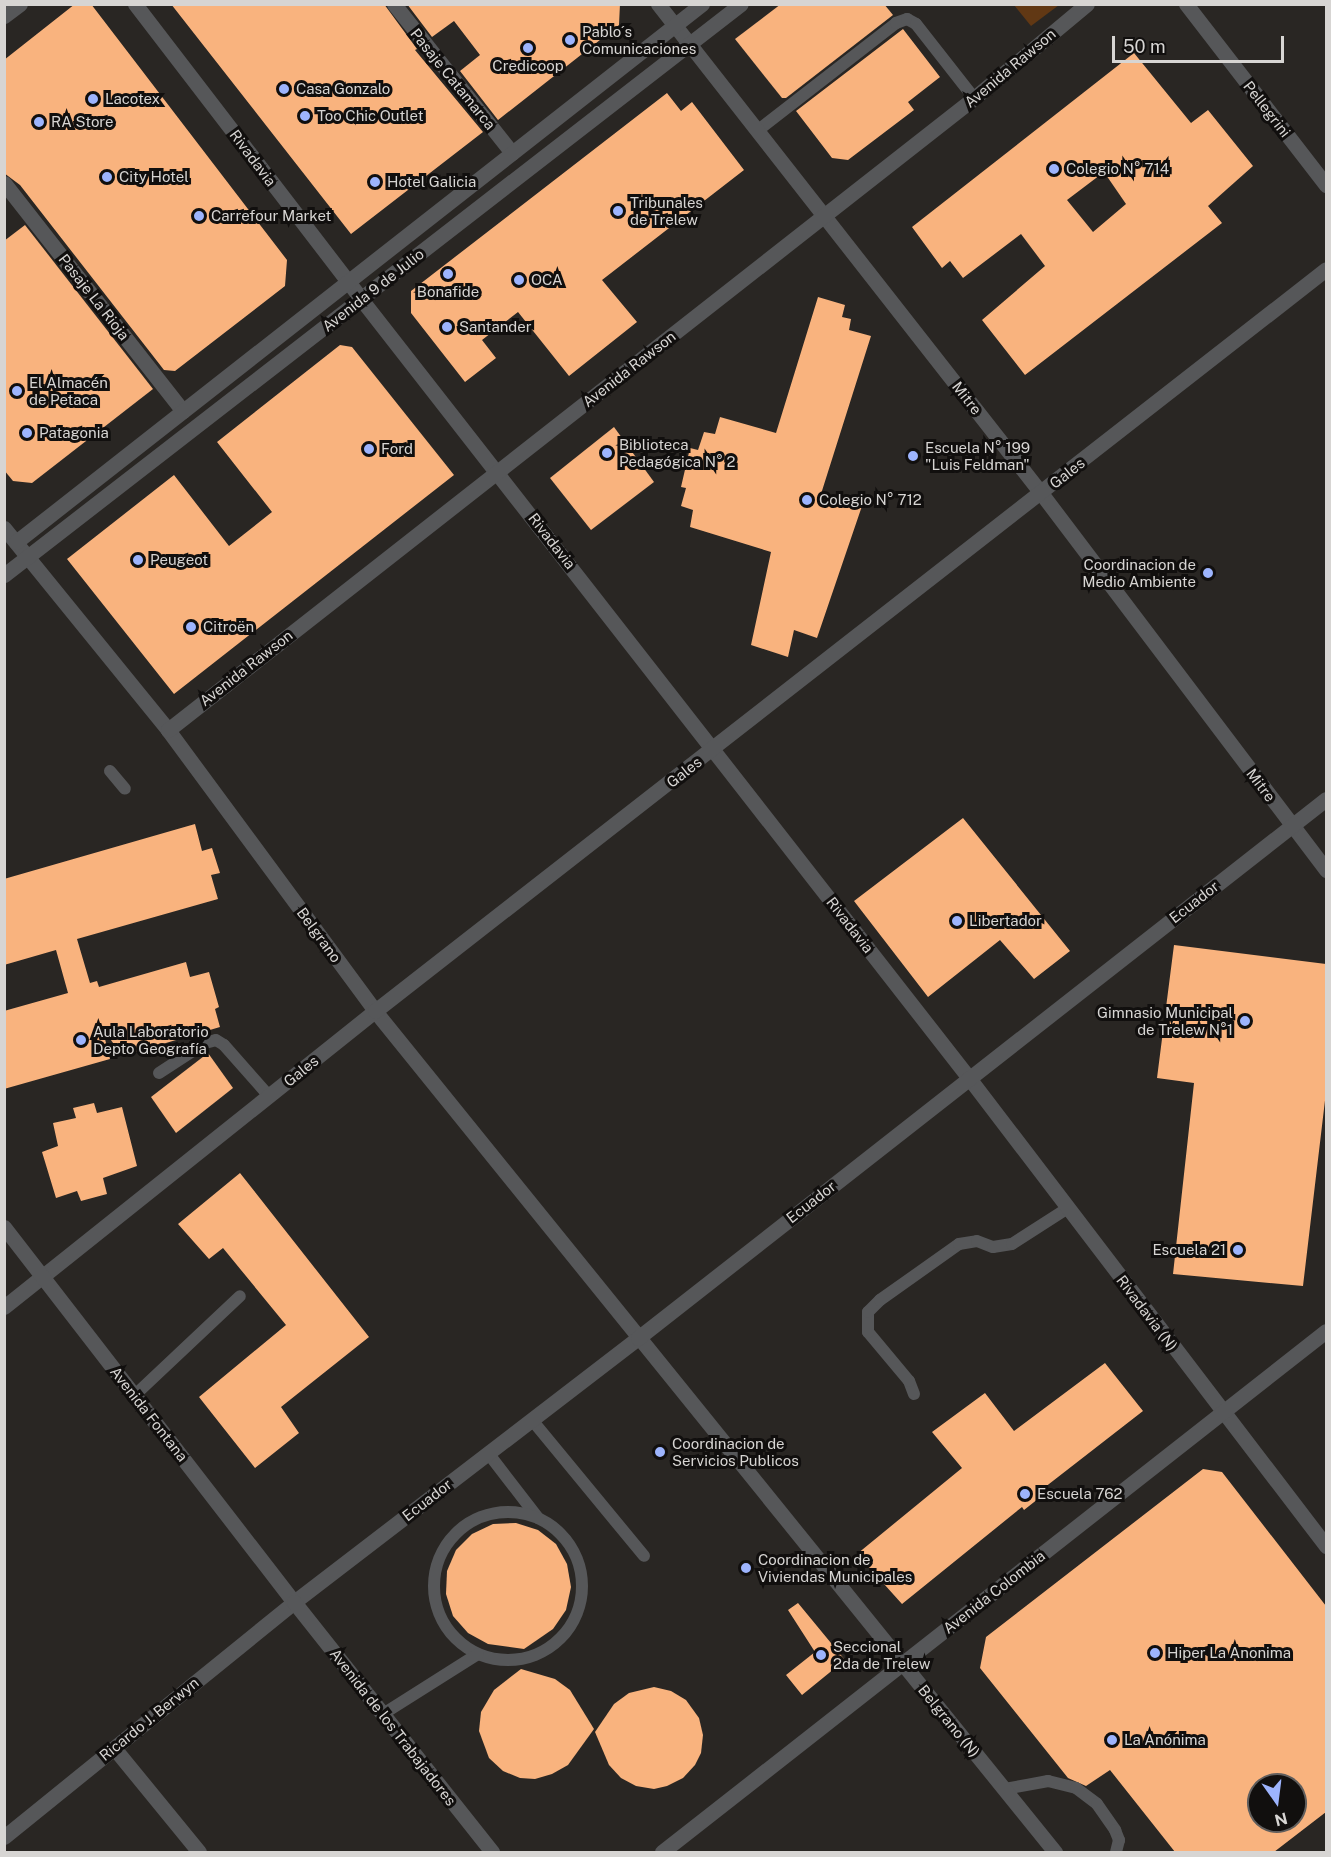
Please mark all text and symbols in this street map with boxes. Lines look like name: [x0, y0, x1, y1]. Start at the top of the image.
place label: Pablo´s Comunicaciones: [582, 22, 696, 57]
scale bar: [1115, 24, 1288, 62]
street label: Pasaje Catamarca: [407, 25, 499, 133]
street label: Avenida Rawson: [961, 25, 1059, 111]
marker: Pablo´s Comunicaciones: [563, 33, 577, 47]
text: 50 m: [1123, 36, 1166, 57]
marker: Credicoop: [521, 41, 535, 55]
place label: Credicoop: [492, 57, 564, 75]
street label: Pellegrini: [1240, 77, 1294, 141]
place label: Casa Gonzalo: [296, 80, 390, 98]
marker: Casa Gonzalo: [277, 82, 291, 96]
place label: Lacotex: [105, 90, 160, 108]
marker: Lacotex: [86, 92, 100, 106]
place label: Too Chic Outlet: [317, 107, 424, 125]
marker: Too Chic Outlet: [298, 109, 312, 123]
place label: RA Store: [51, 113, 114, 131]
marker: RA Store: [32, 115, 46, 129]
street label: Rivadavia: [226, 126, 280, 190]
place label: Colegio N° 714: [1066, 160, 1169, 178]
marker: Colegio N° 714: [1047, 162, 1061, 176]
place label: City Hotel: [119, 168, 189, 186]
marker: City Hotel: [100, 170, 114, 184]
place label: Hotel Galicia: [387, 173, 476, 191]
marker: Hotel Galicia: [368, 175, 382, 189]
place label: Tribunales de Trelew: [630, 193, 703, 228]
marker: Tribunales de Trelew: [611, 204, 625, 218]
place label: Carrefour Market: [211, 207, 331, 225]
marker: Carrefour Market: [192, 209, 206, 223]
street label: Avenida 9 de Julio: [318, 245, 428, 335]
street label: Pasaje La Rioja: [55, 250, 133, 344]
marker: Bonafide: [441, 267, 455, 281]
place label: OCA: [531, 271, 563, 289]
marker: OCA: [512, 273, 526, 287]
place label: Bonafide: [417, 283, 479, 301]
place label: Santander: [459, 318, 532, 336]
marker: Santander: [440, 320, 454, 334]
street label: Avenida Rawson: [579, 327, 679, 411]
place label: El Almacén de Petaca: [29, 373, 108, 408]
street label: Mitre: [948, 378, 986, 418]
marker: El Almacén de Petaca: [10, 384, 24, 398]
place label: Patagonia: [39, 424, 109, 442]
marker: Patagonia: [20, 426, 34, 440]
place label: Biblioteca Pedagógica N° 2: [619, 435, 736, 470]
place label: Escuela N° 199 "Luis Feldman": [925, 438, 1030, 473]
place label: Ford: [381, 440, 413, 458]
marker: Ford: [362, 442, 376, 456]
marker: Biblioteca Pedagógica N° 2: [600, 446, 614, 460]
marker: Escuela N° 199 "Luis Feldman": [906, 449, 920, 463]
street label: Gales: [1046, 454, 1088, 492]
place label: Colegio N° 712: [819, 491, 922, 509]
marker: Colegio N° 712: [800, 493, 814, 507]
street label: Rivadavia: [525, 509, 579, 573]
place label: Peugeot: [150, 551, 208, 569]
marker: Peugeot: [131, 553, 145, 567]
place label: Coordinacion de Medio Ambiente: [1082, 555, 1196, 590]
marker: Coordinacion de Medio Ambiente: [1201, 566, 1215, 580]
place label: Citroën: [203, 618, 254, 636]
marker: Citroën: [184, 620, 198, 634]
street label: Avenida Rawson: [196, 626, 296, 710]
street label: Gales: [663, 753, 705, 791]
street label: Mitre: [1243, 765, 1279, 805]
street label: Ecuador: [1166, 877, 1222, 927]
street label: Rivadavia: [823, 893, 877, 957]
street label: Belgrano: [293, 904, 345, 966]
place label: Libertador: [969, 912, 1042, 930]
marker: Libertador: [950, 914, 964, 928]
place label: Gimnasio Municipal de Trelew N°1: [1097, 1003, 1233, 1038]
marker: Gimnasio Municipal de Trelew N°1: [1238, 1014, 1252, 1028]
place label: Aula Laboratorio Depto Geografía: [93, 1022, 209, 1057]
marker: Aula Laboratorio Depto Geografía: [74, 1033, 88, 1047]
street label: Gales: [280, 1052, 322, 1090]
street label: Ecuador: [783, 1177, 839, 1227]
place label: Escuela 21: [1152, 1241, 1226, 1259]
marker: Escuela 21: [1231, 1243, 1245, 1257]
street label: Rivadavia (N): [1113, 1272, 1181, 1354]
street label: Avenida Fontana: [106, 1363, 192, 1465]
place label: Coordinacion de Servicios Publicos: [672, 1434, 799, 1469]
marker: Coordinacion de Servicios Publicos: [653, 1445, 667, 1459]
street label: Ecuador: [399, 1475, 455, 1525]
place label: Escuela 762: [1037, 1485, 1122, 1503]
marker: Escuela 762: [1018, 1487, 1032, 1501]
street label: Avenida Colombia: [939, 1547, 1049, 1637]
place label: Coordinacion de Viviendas Municipales: [758, 1550, 912, 1585]
marker: Coordinacion de Viviendas Municipales: [739, 1561, 753, 1575]
place label: Seccional 2da de Trelew: [833, 1637, 931, 1672]
place label: Hiper La Anonima: [1167, 1644, 1291, 1662]
street label: Avenida de los Trabajadores: [326, 1645, 460, 1809]
marker: Hiper La Anonima: [1148, 1646, 1162, 1660]
marker: Seccional 2da de Trelew: [814, 1648, 828, 1662]
street label: Ricardo J. Berwyn: [96, 1673, 202, 1765]
street label: Belgrano (N): [914, 1681, 984, 1761]
place label: La Anónima: [1124, 1731, 1206, 1749]
marker: La Anónima: [1105, 1733, 1119, 1747]
north arrow: [1247, 1773, 1307, 1833]
text: N: [1273, 1808, 1289, 1830]

